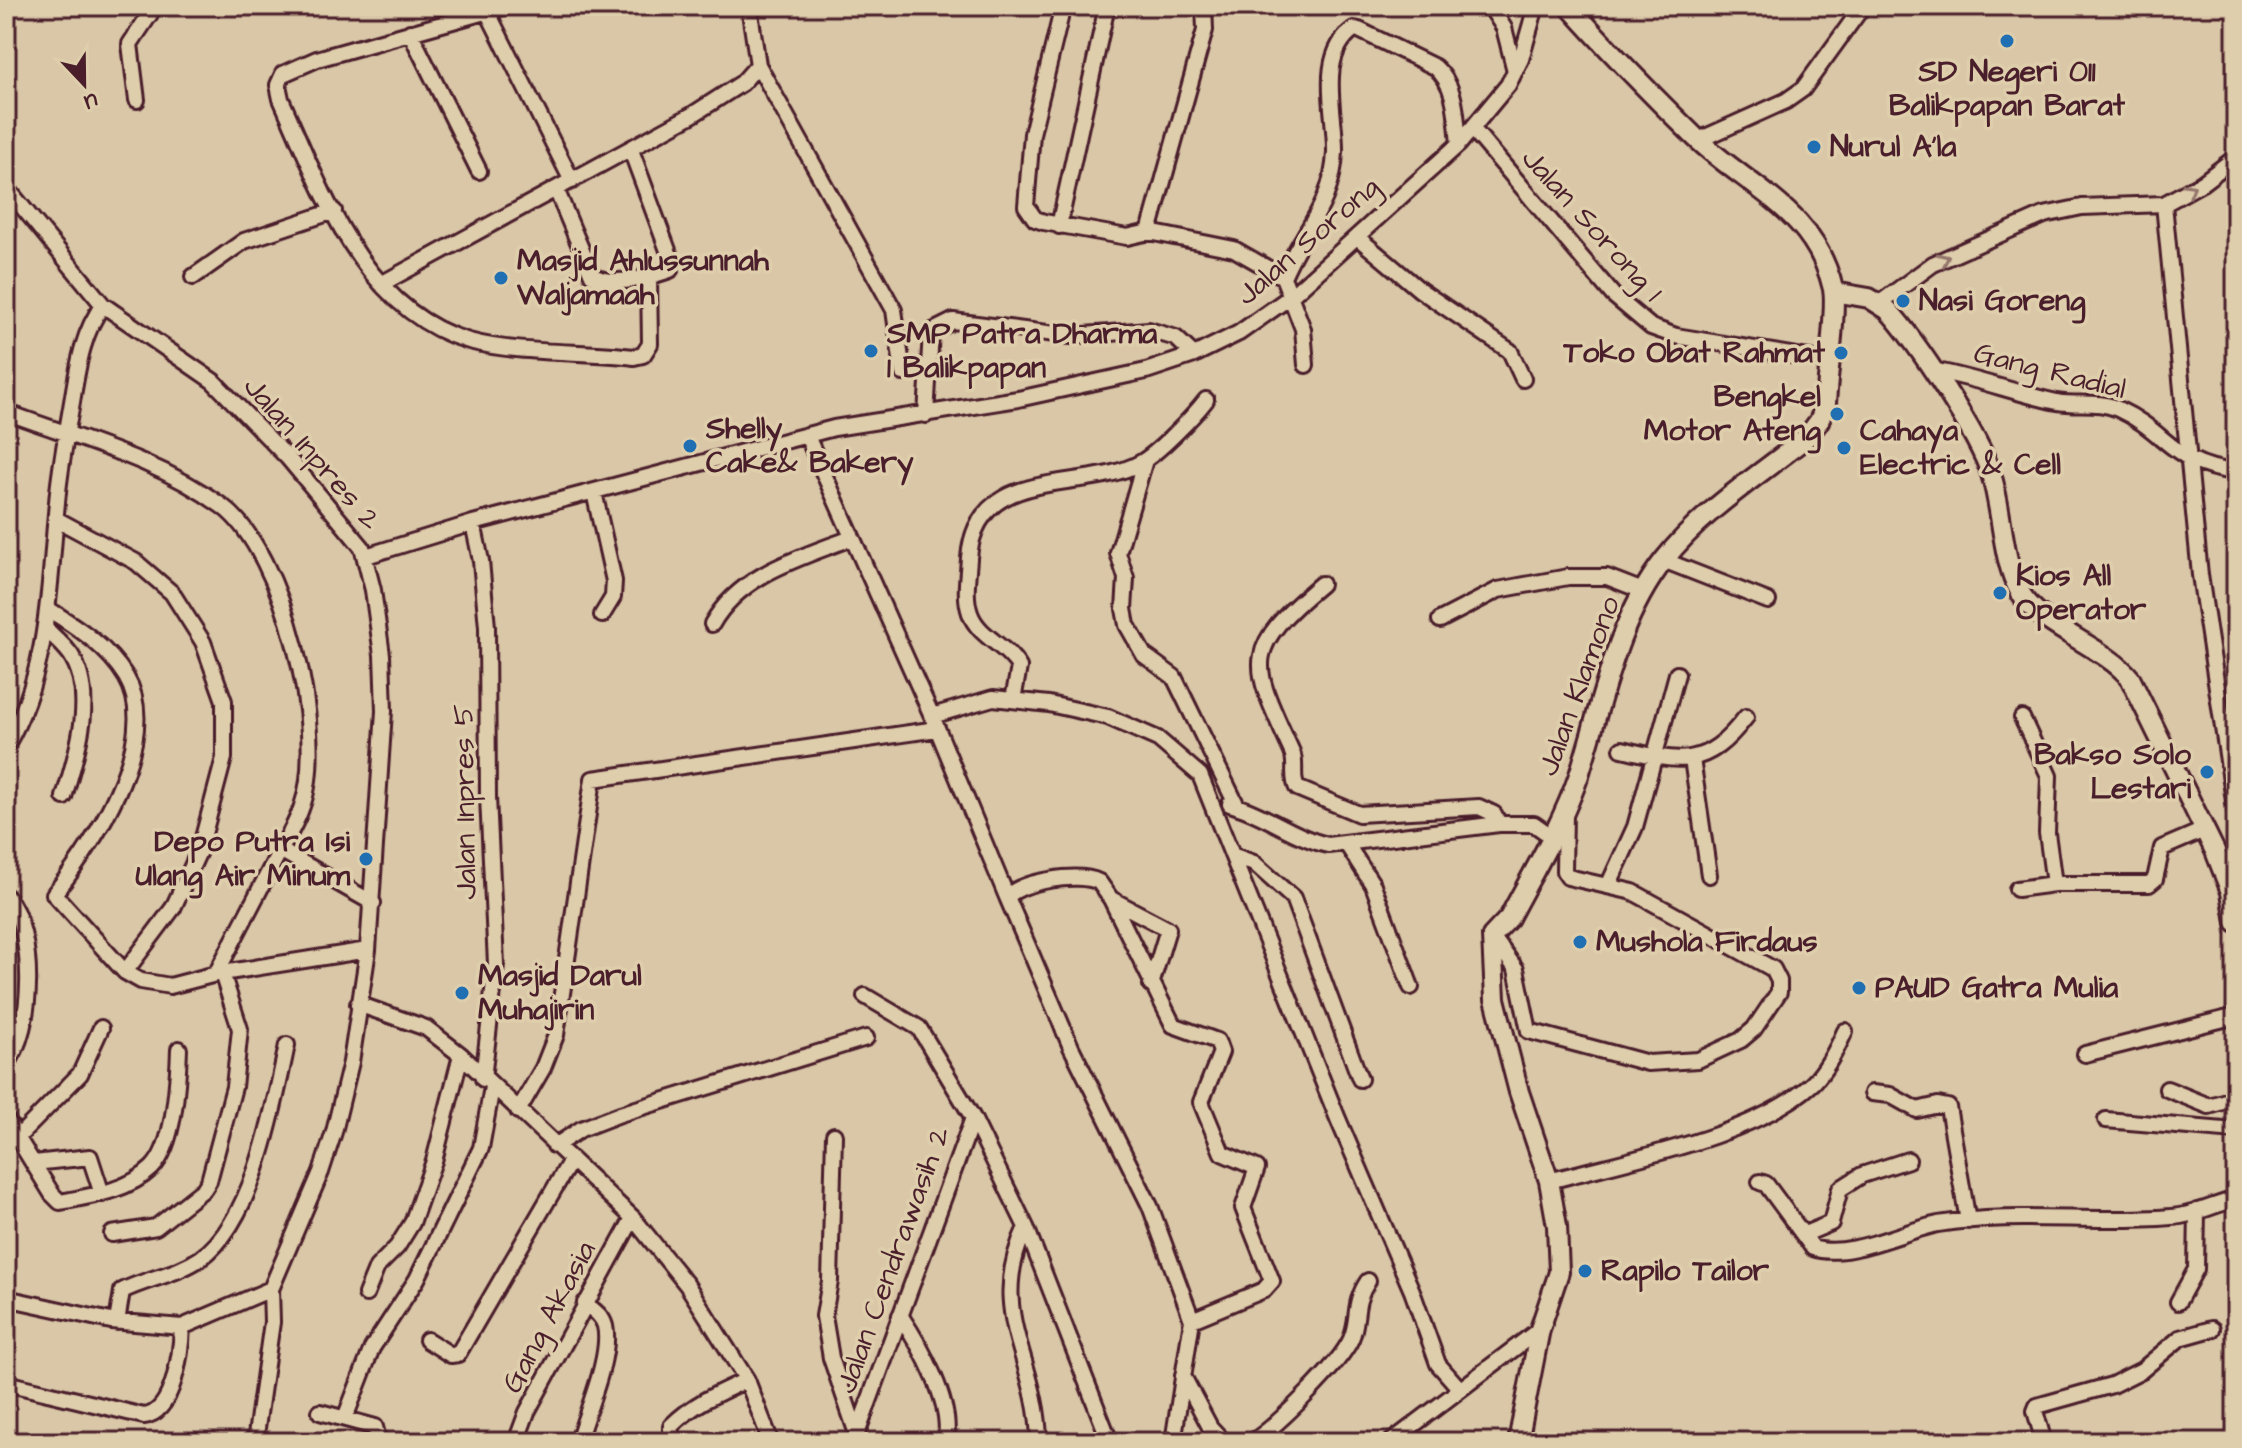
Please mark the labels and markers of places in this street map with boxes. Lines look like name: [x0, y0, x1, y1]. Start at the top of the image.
marker: SD Negeri 011 Balikpapan Barat: [1998, 32, 2016, 50]
place label: SD Negeri 011 Balikpapan Barat: [1889, 51, 2126, 128]
place label: Nurul A'la: [1830, 126, 1957, 168]
marker: Nurul A'la: [1805, 138, 1823, 156]
place label: Masjid Ahlussunnah Waljamaah: [516, 240, 770, 316]
marker: Masjid Ahlussunnah Waljamaah: [492, 269, 510, 287]
place label: Nasi Goreng: [1919, 280, 2086, 324]
marker: Nasi Goreng: [1894, 292, 1912, 310]
place label: SMP Patra Dharma 1 Balikpapan: [886, 313, 1158, 390]
place label: Toko Obat Rahmat: [1563, 332, 1826, 374]
marker: SMP Patra Dharma 1 Balikpapan: [862, 342, 880, 360]
marker: Toko Obat Rahmat: [1832, 344, 1850, 362]
place label: Bengkel Motor Ateng: [1644, 376, 1822, 454]
marker: Bengkel Motor Ateng: [1828, 405, 1846, 423]
place label: Shelly Cake& Bakery: [705, 408, 914, 486]
place label: Cahaya Electric & Cell: [1860, 410, 2061, 486]
marker: Shelly Cake& Bakery: [681, 437, 699, 455]
marker: Cahaya Electric & Cell: [1835, 439, 1853, 457]
place label: Kios All Operator: [2016, 555, 2147, 632]
marker: Kios All Operator: [1991, 584, 2009, 602]
place label: Bakso Solo Lestari: [2034, 734, 2191, 810]
marker: Bakso Solo Lestari: [2198, 763, 2216, 781]
place label: Depo Putra Isi Ulang Air Minum: [135, 821, 351, 899]
marker: Depo Putra Isi Ulang Air Minum: [357, 850, 375, 868]
place label: Mushola Firdaus: [1596, 921, 1818, 963]
marker: Mushola Firdaus: [1571, 933, 1589, 951]
place label: Masjid Darul Muhajirin: [478, 955, 642, 1031]
place label: PAUD Gatra Mulia: [1875, 967, 2119, 1009]
marker: PAUD Gatra Mulia: [1850, 979, 1868, 997]
marker: Masjid Darul Muhajirin: [453, 984, 471, 1002]
place label: Rapilo Tailor: [1601, 1250, 1770, 1293]
marker: Rapilo Tailor: [1576, 1262, 1594, 1280]

